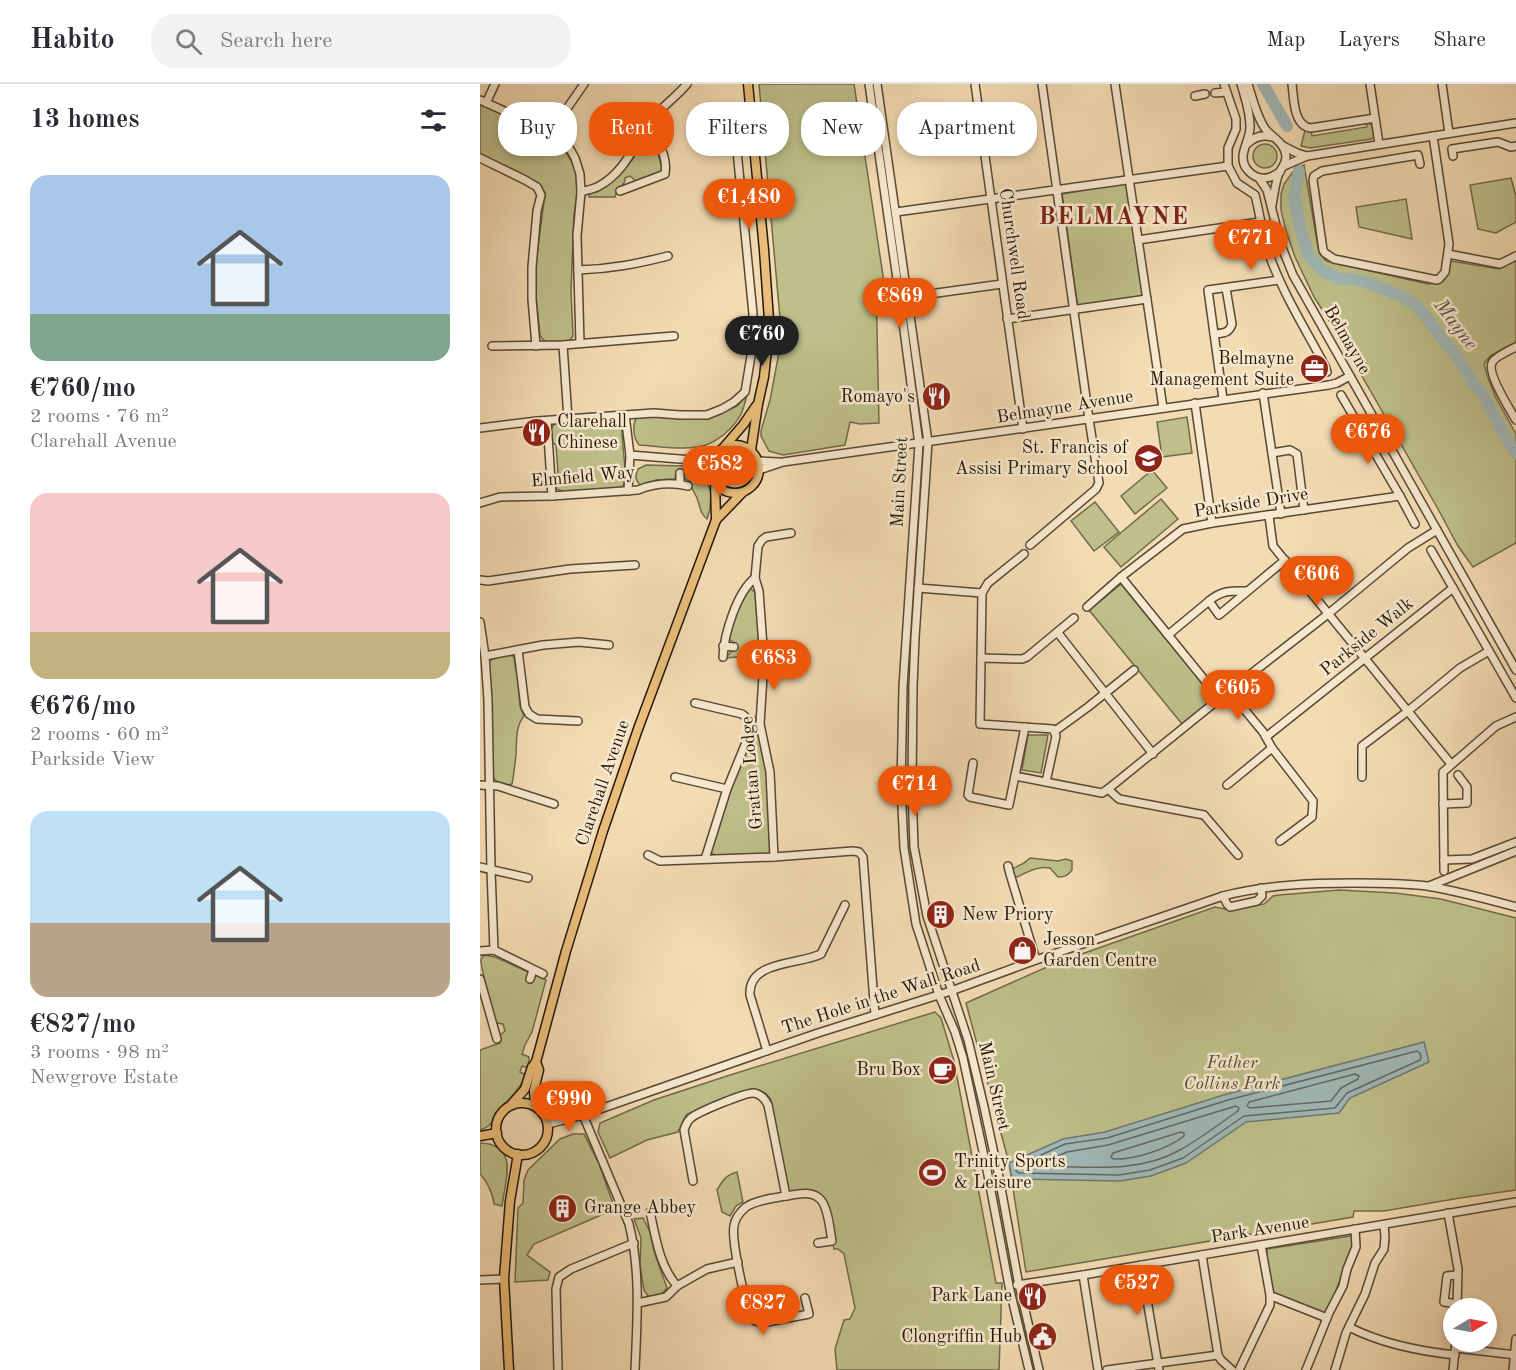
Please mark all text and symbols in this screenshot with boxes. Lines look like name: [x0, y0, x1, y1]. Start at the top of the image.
search box: [151, 14, 571, 68]
icon: search: [172, 25, 205, 58]
text: Habito: [30, 27, 115, 55]
text: Search here: [220, 30, 332, 52]
text: Map: [1266, 30, 1305, 51]
text: Layers: [1338, 30, 1400, 51]
text: Share: [1433, 30, 1486, 51]
chip: Buy: [498, 102, 577, 156]
chip: Rent: [589, 102, 674, 156]
chip: Filters: [686, 102, 789, 156]
chip: New: [801, 102, 885, 156]
chip: Apartment: [897, 102, 1037, 156]
icon: filters: [417, 104, 450, 137]
text: 13 homes: [30, 107, 139, 133]
pin: €1,480: [700, 179, 798, 230]
street label: Churchwell Road: [996, 187, 1032, 321]
text: €1,480: [717, 188, 781, 208]
district label: BELMAYNE: [1039, 206, 1189, 230]
icon: home: [186, 214, 294, 322]
pin: €771: [1215, 220, 1287, 271]
text: €771: [1228, 229, 1274, 249]
pin: €869: [864, 278, 936, 329]
text: €869: [877, 287, 923, 307]
water label: Mayne: [1429, 295, 1481, 354]
street label: Belmayne: [1320, 303, 1374, 377]
pin: €760: [726, 316, 798, 367]
text: €760: [739, 325, 785, 345]
place label: Belmayne Management Suite: [1150, 350, 1294, 389]
office icon: Belmayne Management Suite: [1299, 353, 1331, 385]
text: €760/mo: [30, 376, 136, 402]
restaurant icon: Romayo's: [920, 381, 952, 413]
street label: Belmayne Avenue: [995, 387, 1135, 427]
place label: Romayo's: [841, 388, 915, 406]
text: 2 rooms · 76 m²: [30, 407, 169, 427]
place label: Clarehall Chinese: [557, 413, 627, 452]
pin: €676: [1332, 414, 1404, 465]
restaurant icon: Clarehall Chinese: [520, 416, 552, 448]
text: €676: [1345, 423, 1391, 443]
text: Clarehall Avenue: [30, 432, 177, 452]
street label: Main Street: [889, 436, 911, 528]
place label: St. Francis of Assisi Primary School: [955, 439, 1129, 478]
school or university icon: St. Francis of Assisi Primary School: [1133, 442, 1165, 474]
pin: €582: [684, 446, 756, 497]
text: €582: [697, 455, 743, 475]
street label: Elmfield Way: [530, 463, 636, 491]
street label: Parkside Drive: [1192, 485, 1310, 521]
icon: home: [186, 532, 294, 640]
pin: €606: [1281, 556, 1353, 607]
text: €606: [1294, 565, 1340, 585]
street label: Parkside Walk: [1317, 594, 1417, 680]
pin: €683: [738, 640, 810, 691]
text: €683: [751, 649, 797, 669]
pin: €605: [1202, 670, 1274, 721]
text: €605: [1215, 679, 1261, 699]
text: €676/mo: [30, 694, 136, 720]
street label: Grattan Lodge: [738, 715, 766, 831]
street label: Clarehall Avenue: [573, 718, 633, 848]
text: 2 rooms · 60 m²: [30, 725, 169, 745]
text: Parkside View: [30, 750, 155, 770]
pin: €714: [879, 766, 951, 817]
text: €714: [892, 775, 938, 795]
icon: home: [186, 850, 294, 958]
building icon: New Priory: [925, 899, 957, 931]
place label: New Priory: [962, 906, 1054, 924]
place label: Jesson Garden Centre: [1043, 931, 1157, 970]
shop icon: Jesson Garden Centre: [1006, 934, 1038, 966]
street label: The Hole in the Wall Road: [779, 956, 983, 1038]
text: €827/mo: [30, 1012, 136, 1038]
street label: Main Street: [975, 1039, 1013, 1133]
text: 3 rooms · 98 m²: [30, 1043, 169, 1063]
cafe icon: Bru Box: [926, 1054, 958, 1086]
park label: Father Collins Park: [1184, 1054, 1281, 1093]
place label: Bru Box: [856, 1061, 921, 1079]
text: Newgrove Estate: [30, 1068, 178, 1088]
pin: €990: [533, 1081, 605, 1132]
text: €990: [546, 1090, 592, 1110]
place label: Trinity Sports & Leisure: [954, 1153, 1066, 1192]
sports icon: Trinity Sports & Leisure: [917, 1156, 949, 1188]
building icon: Grange Abbey: [547, 1192, 579, 1224]
place label: Grange Abbey: [584, 1199, 696, 1217]
street label: Park Avenue: [1210, 1213, 1310, 1247]
pin: €527: [1101, 1265, 1173, 1316]
text: €527: [1114, 1274, 1160, 1294]
restaurant icon: Park Lane: [1017, 1280, 1049, 1312]
pin: €827: [727, 1285, 799, 1336]
place label: Park Lane: [931, 1287, 1012, 1305]
text: €827: [740, 1294, 786, 1314]
north arrow: [1443, 1298, 1497, 1352]
map controls: [1443, 1298, 1497, 1352]
public building icon: Clongriffin Hub: [1027, 1321, 1059, 1353]
place label: Clongriffin Hub: [901, 1328, 1022, 1346]

